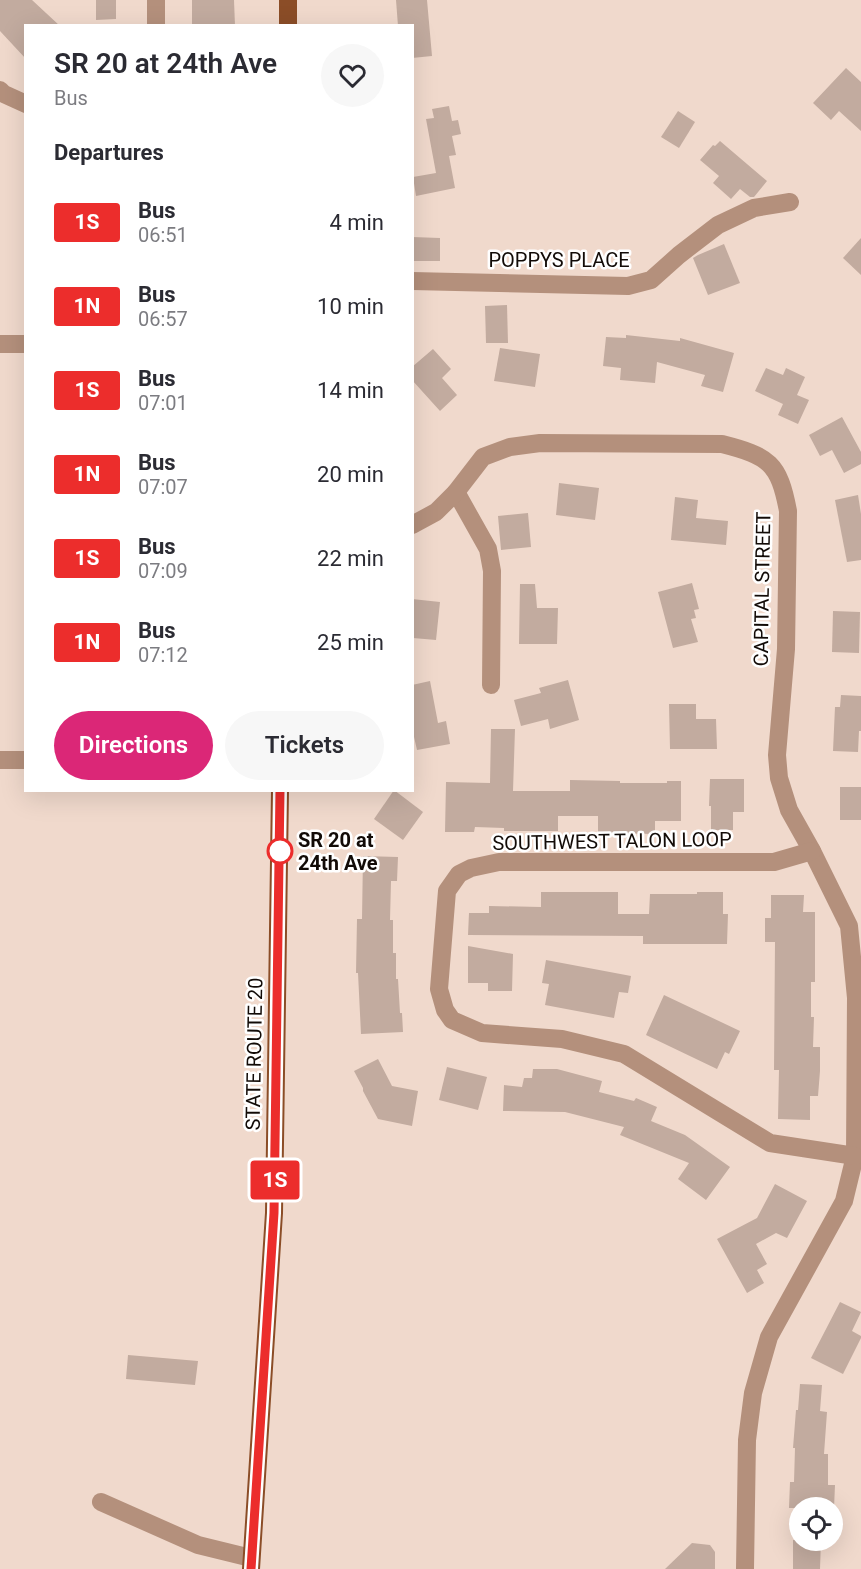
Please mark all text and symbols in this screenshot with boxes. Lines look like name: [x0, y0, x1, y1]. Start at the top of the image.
button: heart: [321, 44, 384, 107]
text: SR 20 at 24th Ave: [54, 47, 277, 80]
text: Bus: [54, 86, 88, 110]
text: Departures: [54, 140, 164, 165]
text: Bus: [138, 198, 176, 223]
text: 1S: [75, 210, 99, 234]
text: 4 min: [329, 210, 384, 235]
text: 06:51: [138, 223, 188, 247]
street label: POPPYS PLACE: [488, 248, 630, 272]
text: Bus: [138, 282, 176, 307]
text: 1N: [74, 294, 100, 318]
text: 10 min: [317, 294, 384, 319]
text: 06:57: [138, 307, 188, 331]
text: Bus: [138, 366, 176, 391]
text: 1S: [75, 378, 99, 402]
text: 14 min: [317, 378, 384, 403]
text: 07:01: [138, 391, 188, 415]
text: Bus: [138, 450, 176, 475]
text: 1N: [74, 462, 100, 486]
text: 20 min: [317, 462, 384, 487]
text: 07:07: [138, 475, 188, 499]
street label: CAPITAL STREET: [749, 511, 775, 667]
text: Bus: [138, 534, 176, 559]
text: 1S: [75, 546, 99, 570]
text: 22 min: [317, 546, 384, 571]
text: 07:09: [138, 559, 188, 583]
text: Bus: [138, 618, 176, 643]
text: 1N: [74, 630, 100, 654]
text: 25 min: [317, 630, 384, 655]
text: 07:12: [138, 643, 188, 667]
button: Directions: [54, 711, 213, 780]
button: Tickets: [225, 711, 384, 780]
street label: SOUTHWEST TALON LOOP: [492, 827, 732, 855]
place label: SR 20 at 24th Ave: [298, 828, 378, 875]
marker: SR 20 at 24th Ave: [267, 838, 293, 864]
street label: STATE ROUTE 20: [241, 977, 267, 1131]
line badge: 1S: [248, 1160, 302, 1200]
text: 1S: [263, 1168, 287, 1192]
map controls: [789, 1497, 843, 1551]
button: locate: [789, 1497, 843, 1551]

